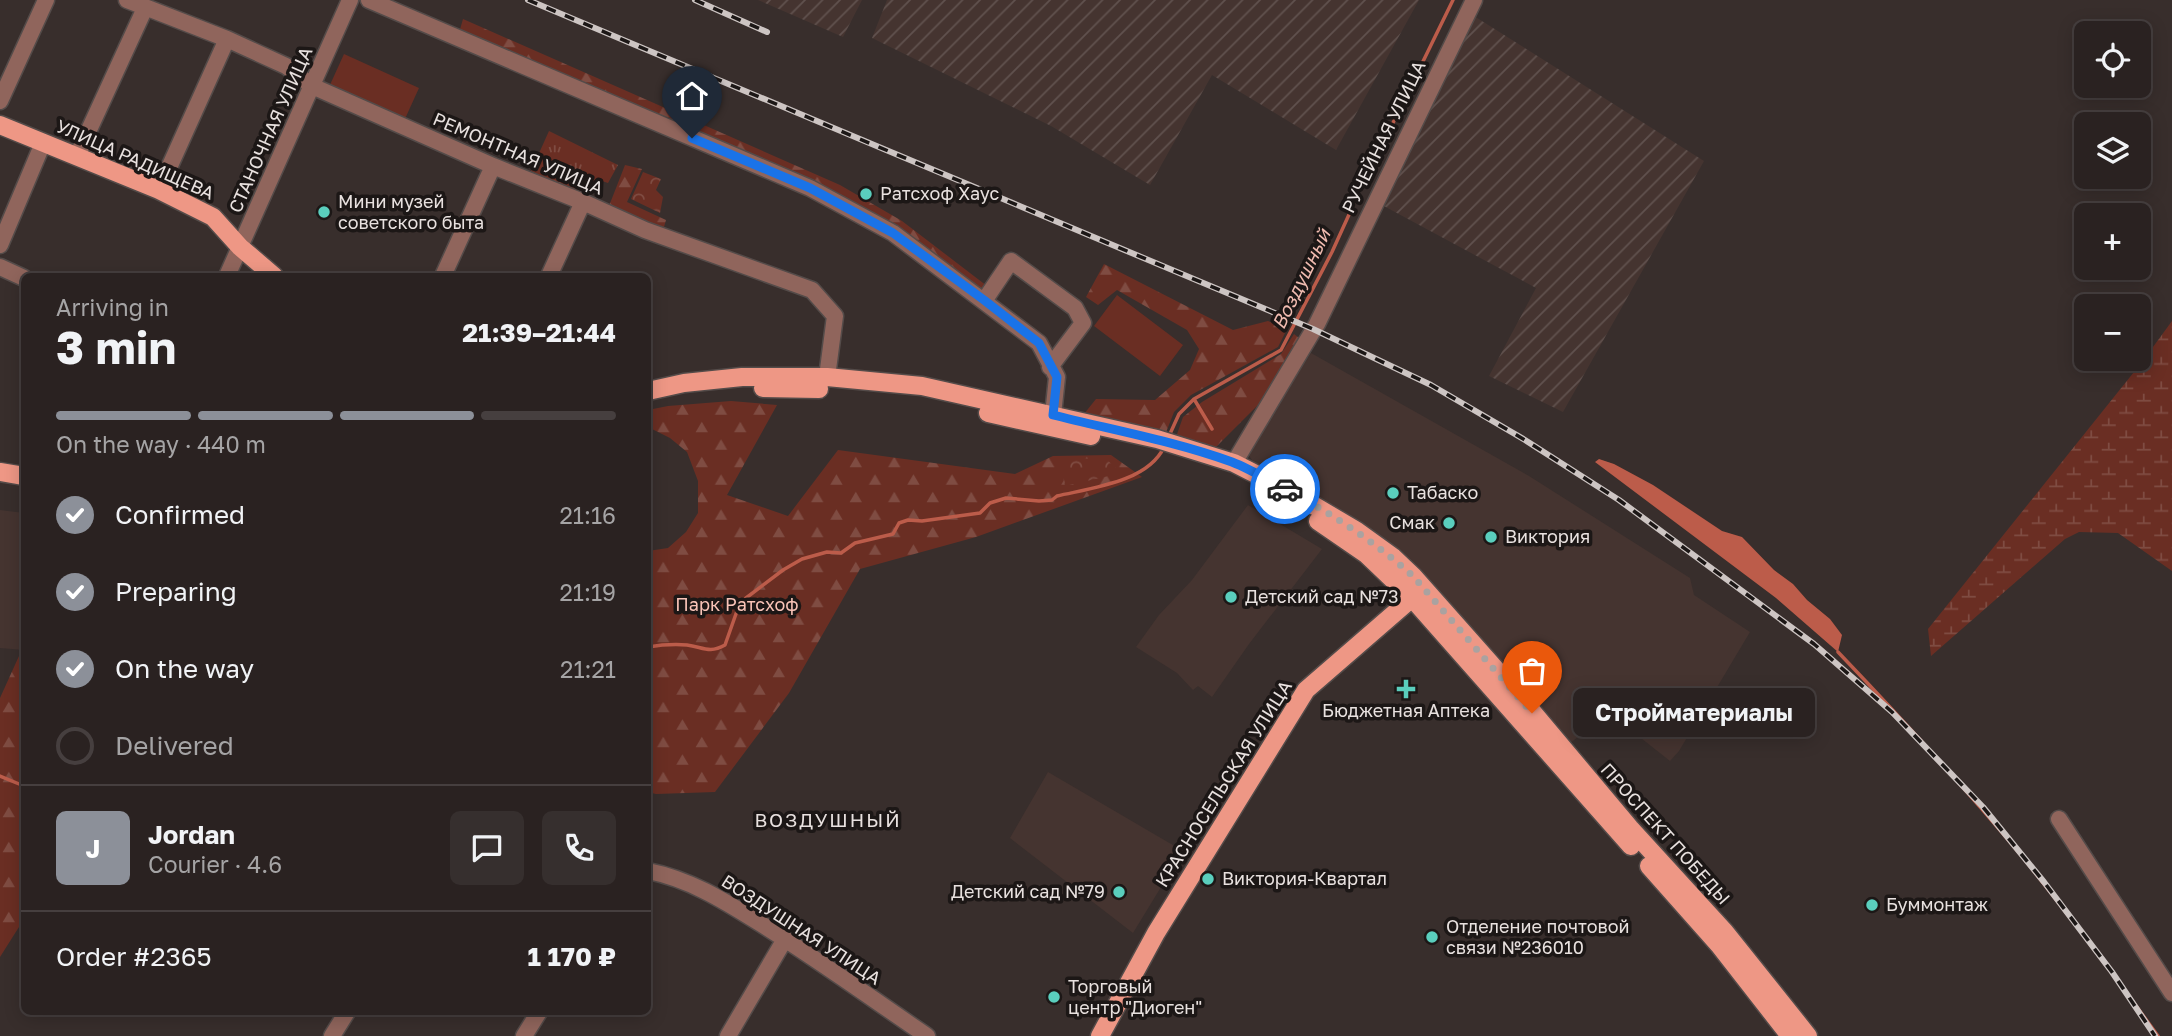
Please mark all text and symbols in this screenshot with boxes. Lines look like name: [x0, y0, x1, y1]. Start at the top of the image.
map controls: [2074, 21, 2151, 371]
button: locate: [2074, 21, 2151, 98]
street label: СТАНОЧНАЯ УЛИЦА: [224, 43, 317, 216]
street label: РУЧЕЙНАЯ УЛИЦА: [1337, 57, 1430, 216]
pin: [662, 66, 722, 138]
icon: home: [673, 77, 711, 115]
street label: РЕМОНТНАЯ УЛИЦА: [430, 107, 607, 199]
button: layers: [2074, 112, 2151, 189]
street label: УЛИЦА РАДИЩЕВА: [53, 114, 218, 204]
place label: Ратсхоф Хаус: [880, 182, 999, 204]
marker: Ратсхоф Хаус: [858, 186, 874, 202]
place label: Мини музей советского быта: [338, 190, 484, 233]
button: +: [2074, 203, 2151, 280]
marker: Мини музей советского быта: [316, 204, 332, 220]
water label: Воздушный: [1266, 224, 1335, 333]
text: Arriving in: [56, 293, 169, 321]
button: −: [2074, 294, 2151, 371]
text: 21:39–21:44: [462, 317, 616, 348]
text: 3 min: [56, 319, 176, 374]
text: On the way · 440 m: [56, 430, 266, 458]
courier: [1250, 454, 1320, 524]
icon: car: [1266, 470, 1304, 508]
place label: Табаско: [1407, 481, 1478, 503]
marker: Табаско: [1385, 485, 1401, 501]
icon: check: [56, 496, 94, 534]
text: Confirmed: [115, 499, 245, 530]
text: 21:16: [560, 501, 616, 529]
place label: Смак: [1389, 511, 1435, 533]
marker: Смак: [1441, 515, 1457, 531]
place label: Виктория: [1505, 525, 1590, 547]
marker: Виктория: [1483, 529, 1499, 545]
icon: check: [56, 573, 94, 611]
text: Preparing: [115, 576, 237, 607]
text: 21:19: [560, 578, 616, 606]
place label: Детский сад №73: [1245, 585, 1399, 607]
marker: Детский сад №73: [1223, 589, 1239, 605]
park label: Парк Ратсхоф: [675, 593, 799, 615]
pin: [1502, 641, 1562, 713]
icon: check: [56, 650, 94, 688]
icon: bag: [1513, 652, 1551, 690]
text: On the way: [115, 653, 254, 684]
text: 21:21: [560, 655, 616, 683]
street label: КРАСНОСЕЛЬСКАЯ УЛИЦА: [1150, 676, 1296, 891]
marker: Бюджетная Аптека: [1398, 681, 1414, 697]
callout: Стройматериалы: [1574, 688, 1816, 738]
text: Стройматериалы: [1595, 698, 1793, 726]
place label: Бюджетная Аптека: [1322, 699, 1490, 721]
text: Delivered: [115, 730, 234, 761]
street label: ПРОСПЕКТ ПОБЕДЫ: [1596, 758, 1735, 909]
district label: ВОЗДУШНЫЙ: [754, 808, 902, 831]
button: chat: [450, 811, 524, 885]
button: phone: [542, 811, 616, 885]
text: Jordan: [148, 819, 235, 850]
text: J: [86, 833, 100, 864]
text: Courier · 4.6: [148, 850, 282, 878]
place label: Виктория-Квартал: [1222, 867, 1387, 889]
street label: ВОЗДУШНАЯ УЛИЦА: [718, 869, 885, 989]
marker: Виктория-Квартал: [1200, 871, 1216, 887]
place label: Детский сад №79: [951, 880, 1105, 902]
marker: Детский сад №79: [1111, 884, 1127, 900]
place label: Буммонтаж: [1886, 893, 1988, 915]
marker: Буммонтаж: [1864, 897, 1880, 913]
place label: Отделение почтовой связи №236010: [1446, 915, 1629, 958]
marker: Отделение почтовой связи №236010: [1424, 929, 1440, 945]
text: Order #2365: [56, 941, 212, 972]
text: 1 170 ₽: [528, 941, 616, 972]
place label: Торговый центр "Диоген": [1068, 975, 1202, 1018]
marker: Торговый центр "Диоген": [1046, 989, 1062, 1005]

